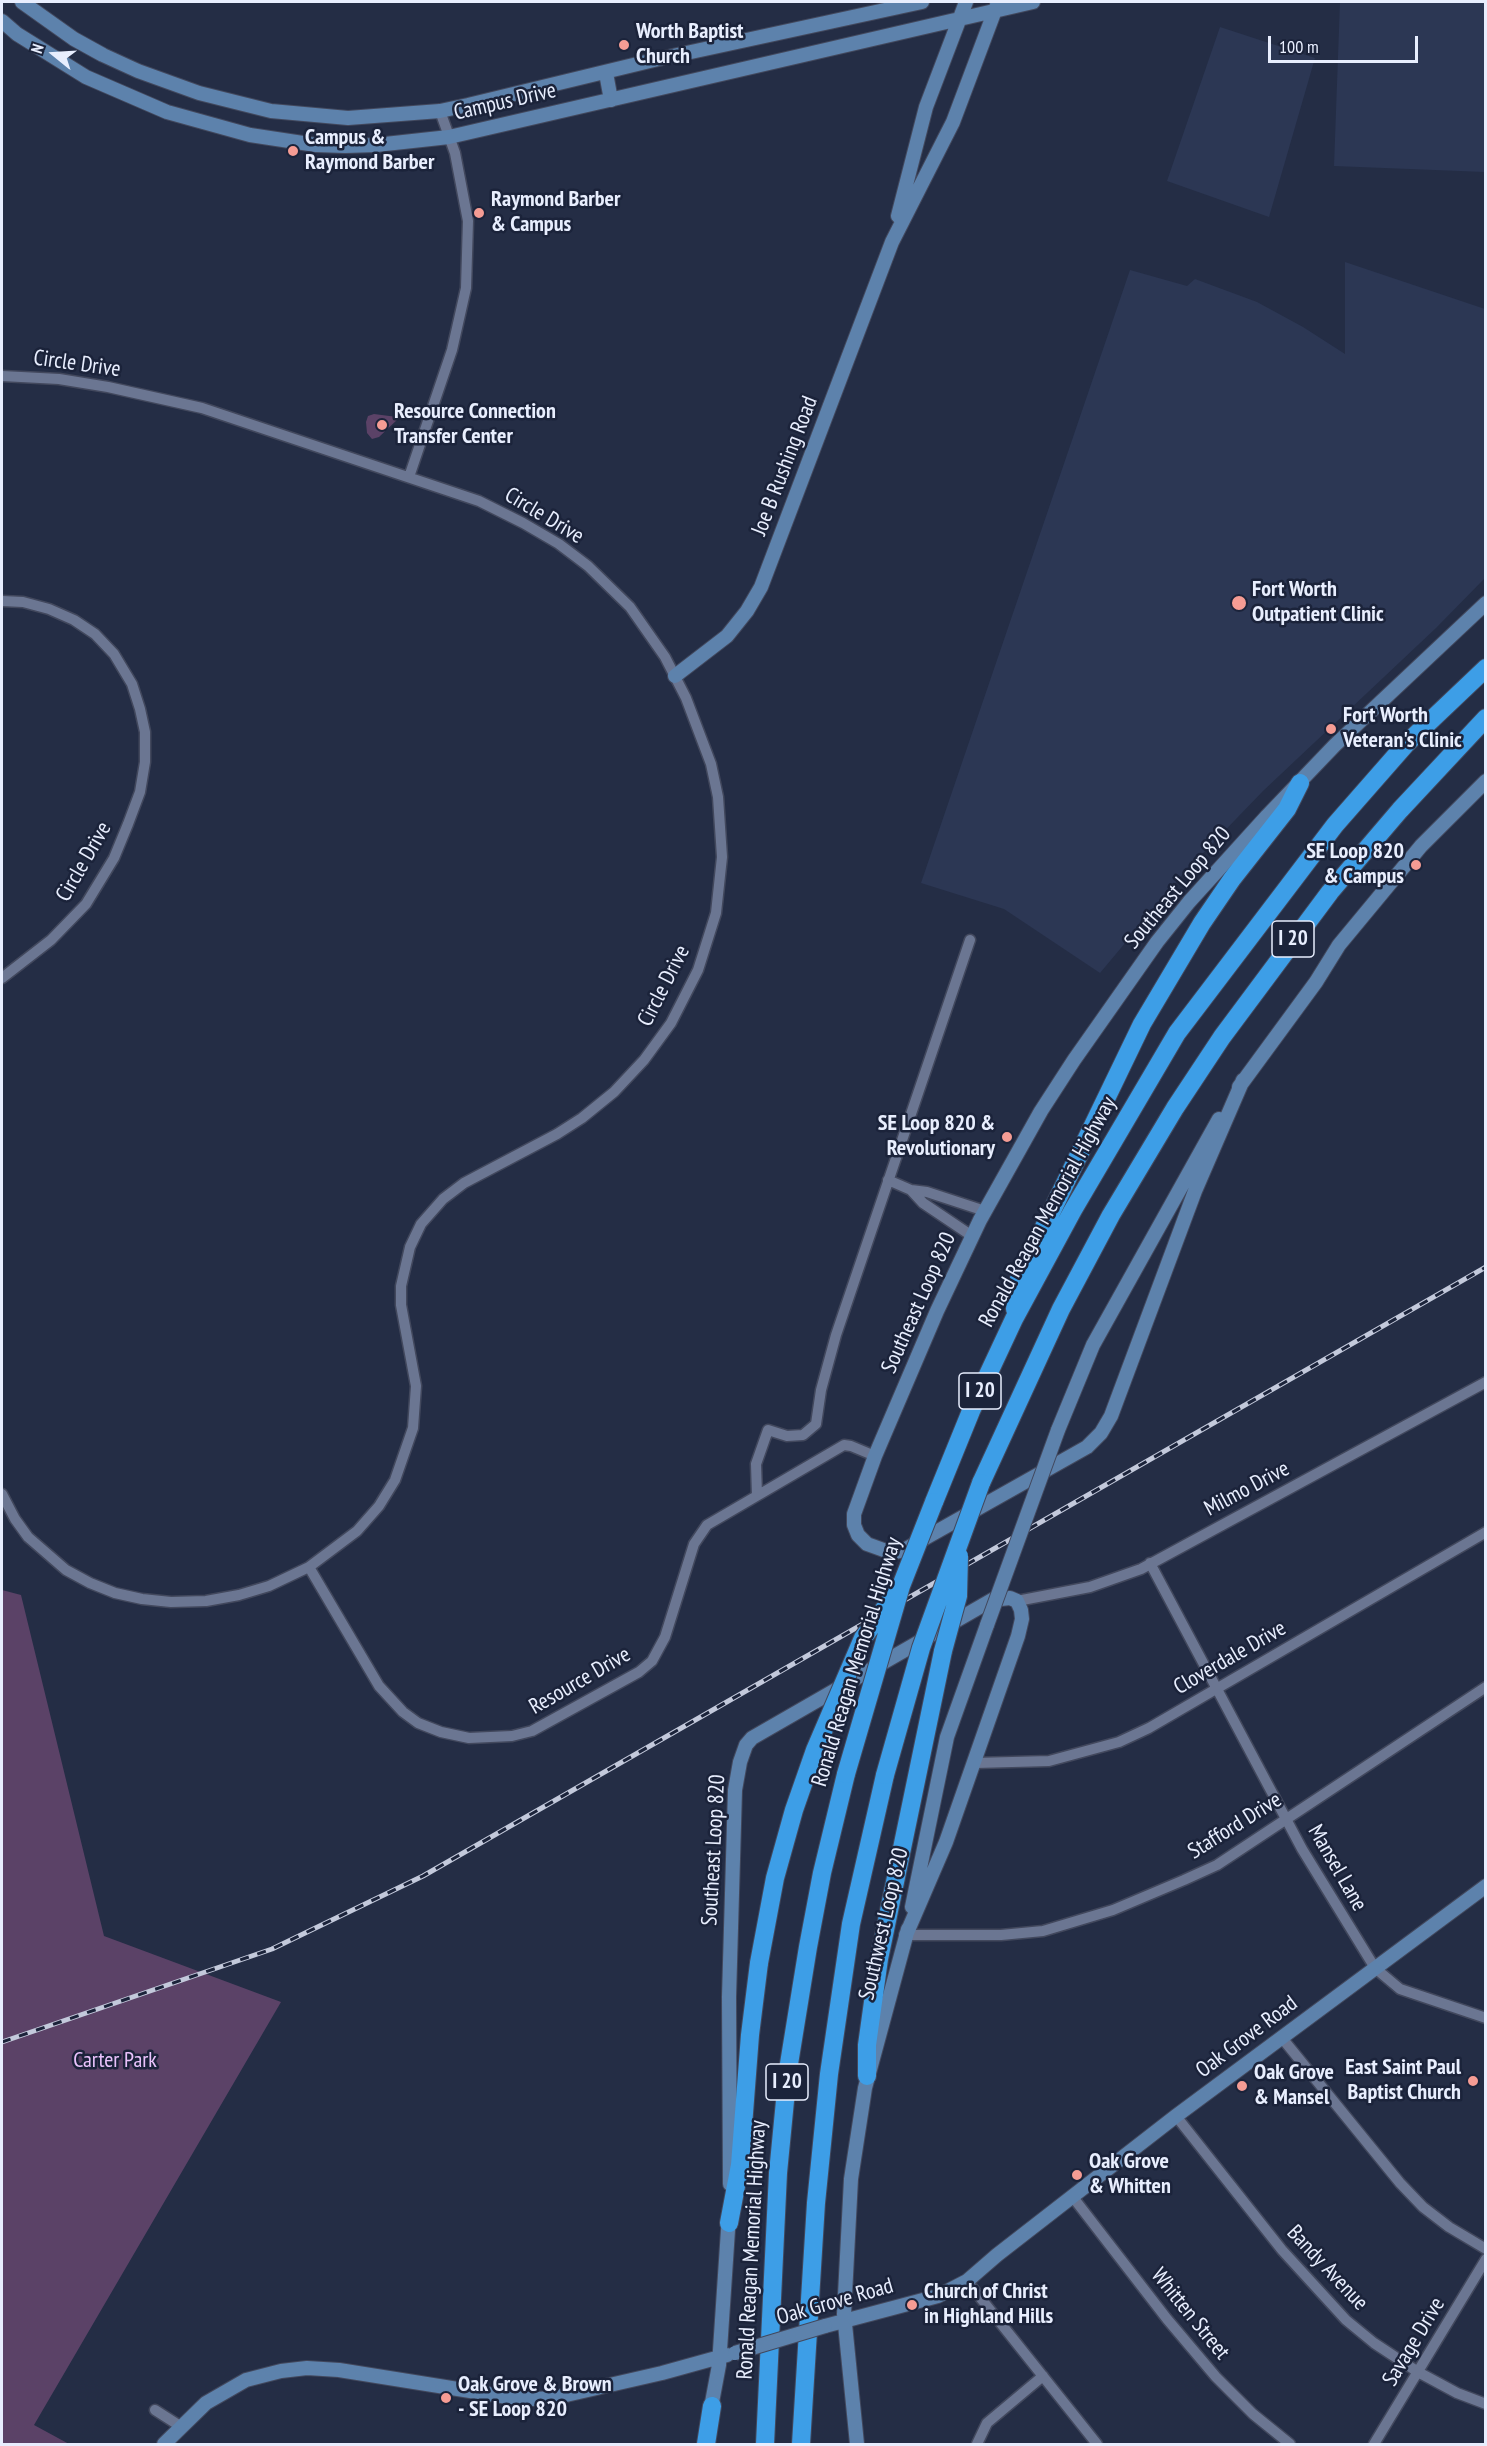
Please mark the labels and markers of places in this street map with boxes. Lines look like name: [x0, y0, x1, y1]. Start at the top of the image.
place label: Worth Baptist Church: [636, 19, 744, 70]
marker: Worth Baptist Church: [617, 38, 631, 52]
place label: Campus & Raymond Barber: [305, 125, 434, 176]
marker: Campus & Raymond Barber: [286, 144, 300, 158]
place label: Raymond Barber & Campus: [491, 187, 620, 238]
marker: Raymond Barber & Campus: [472, 206, 486, 220]
place label: Resource Connection Transfer Center: [394, 399, 556, 451]
marker: Resource Connection Transfer Center: [375, 418, 389, 432]
place label: Fort Worth Outpatient Clinic: [1252, 577, 1384, 628]
marker: Fort Worth Outpatient Clinic: [1230, 594, 1248, 612]
place label: Fort Worth Veteran's Clinic: [1343, 703, 1462, 754]
marker: Fort Worth Veteran's Clinic: [1324, 722, 1338, 736]
place label: SE Loop 820 & Campus: [1306, 839, 1404, 890]
marker: SE Loop 820 & Campus: [1409, 858, 1423, 872]
place label: SE Loop 820 & Revolutionary: [878, 1111, 995, 1162]
marker: SE Loop 820 & Revolutionary: [1000, 1130, 1014, 1144]
place label: East Saint Paul Baptist Church: [1345, 2055, 1461, 2106]
place label: Oak Grove & Mansel: [1254, 2060, 1334, 2112]
marker: East Saint Paul Baptist Church: [1466, 2074, 1480, 2088]
marker: Oak Grove & Mansel: [1235, 2079, 1249, 2093]
place label: Oak Grove & Whitten: [1089, 2149, 1171, 2200]
marker: Oak Grove & Whitten: [1070, 2168, 1084, 2182]
place label: Church of Christ in Highland Hills: [924, 2279, 1053, 2330]
marker: Church of Christ in Highland Hills: [905, 2298, 919, 2312]
place label: Oak Grove & Brown - SE Loop 820: [458, 2372, 612, 2424]
marker: Oak Grove & Brown - SE Loop 820: [439, 2391, 453, 2405]

